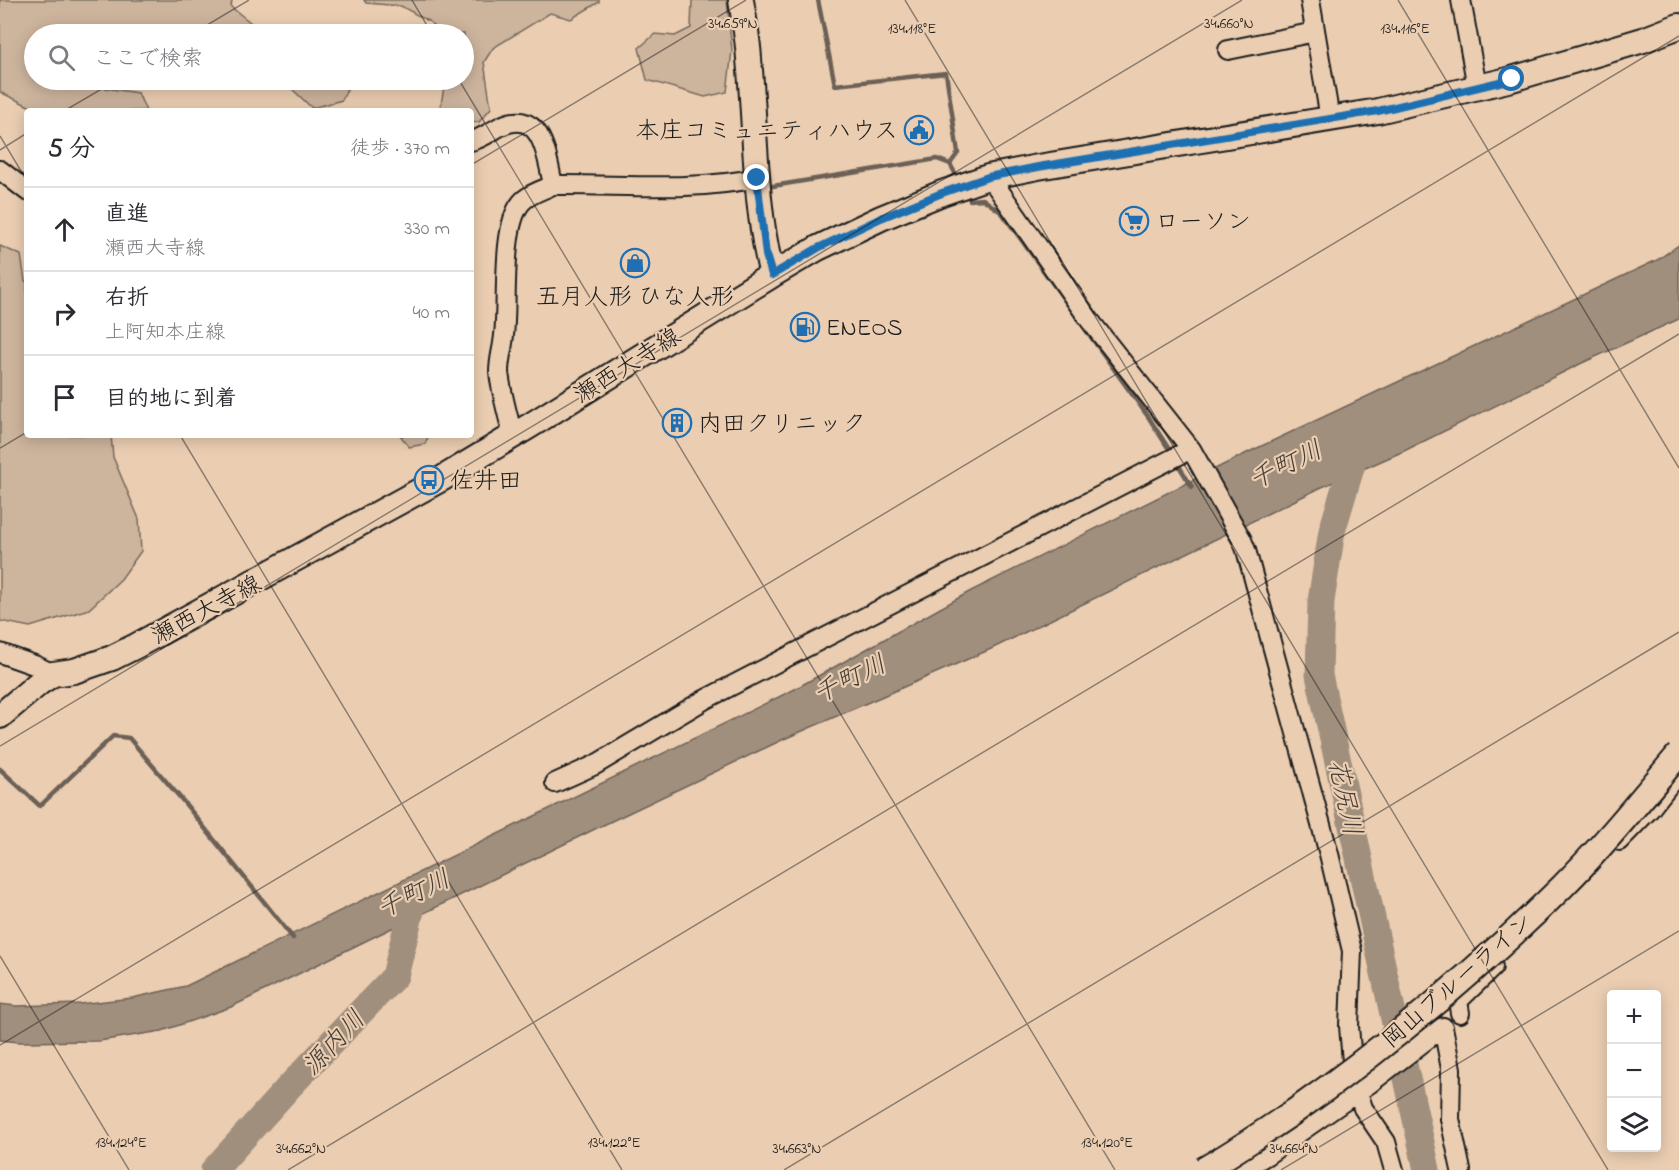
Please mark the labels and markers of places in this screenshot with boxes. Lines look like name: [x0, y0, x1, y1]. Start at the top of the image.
public building icon: 本庄コミュニティハウス: [903, 114, 935, 146]
place label: 本庄コミュニティハウス: [635, 115, 898, 150]
supermarket icon: ローソン: [1118, 205, 1150, 237]
place label: ローソン: [1155, 206, 1251, 241]
shop icon: 五月人形 ひな人形: [619, 247, 651, 279]
place label: 五月人形 ひな人形: [536, 281, 734, 316]
fuel station icon: ENEOS: [789, 311, 821, 343]
place label: ENEOS: [826, 312, 902, 347]
building icon: 内田クリニック: [661, 407, 693, 439]
place label: 内田クリニック: [698, 408, 866, 443]
bus stop icon: 佐井田: [413, 464, 445, 496]
place label: 佐井田: [450, 465, 522, 500]

